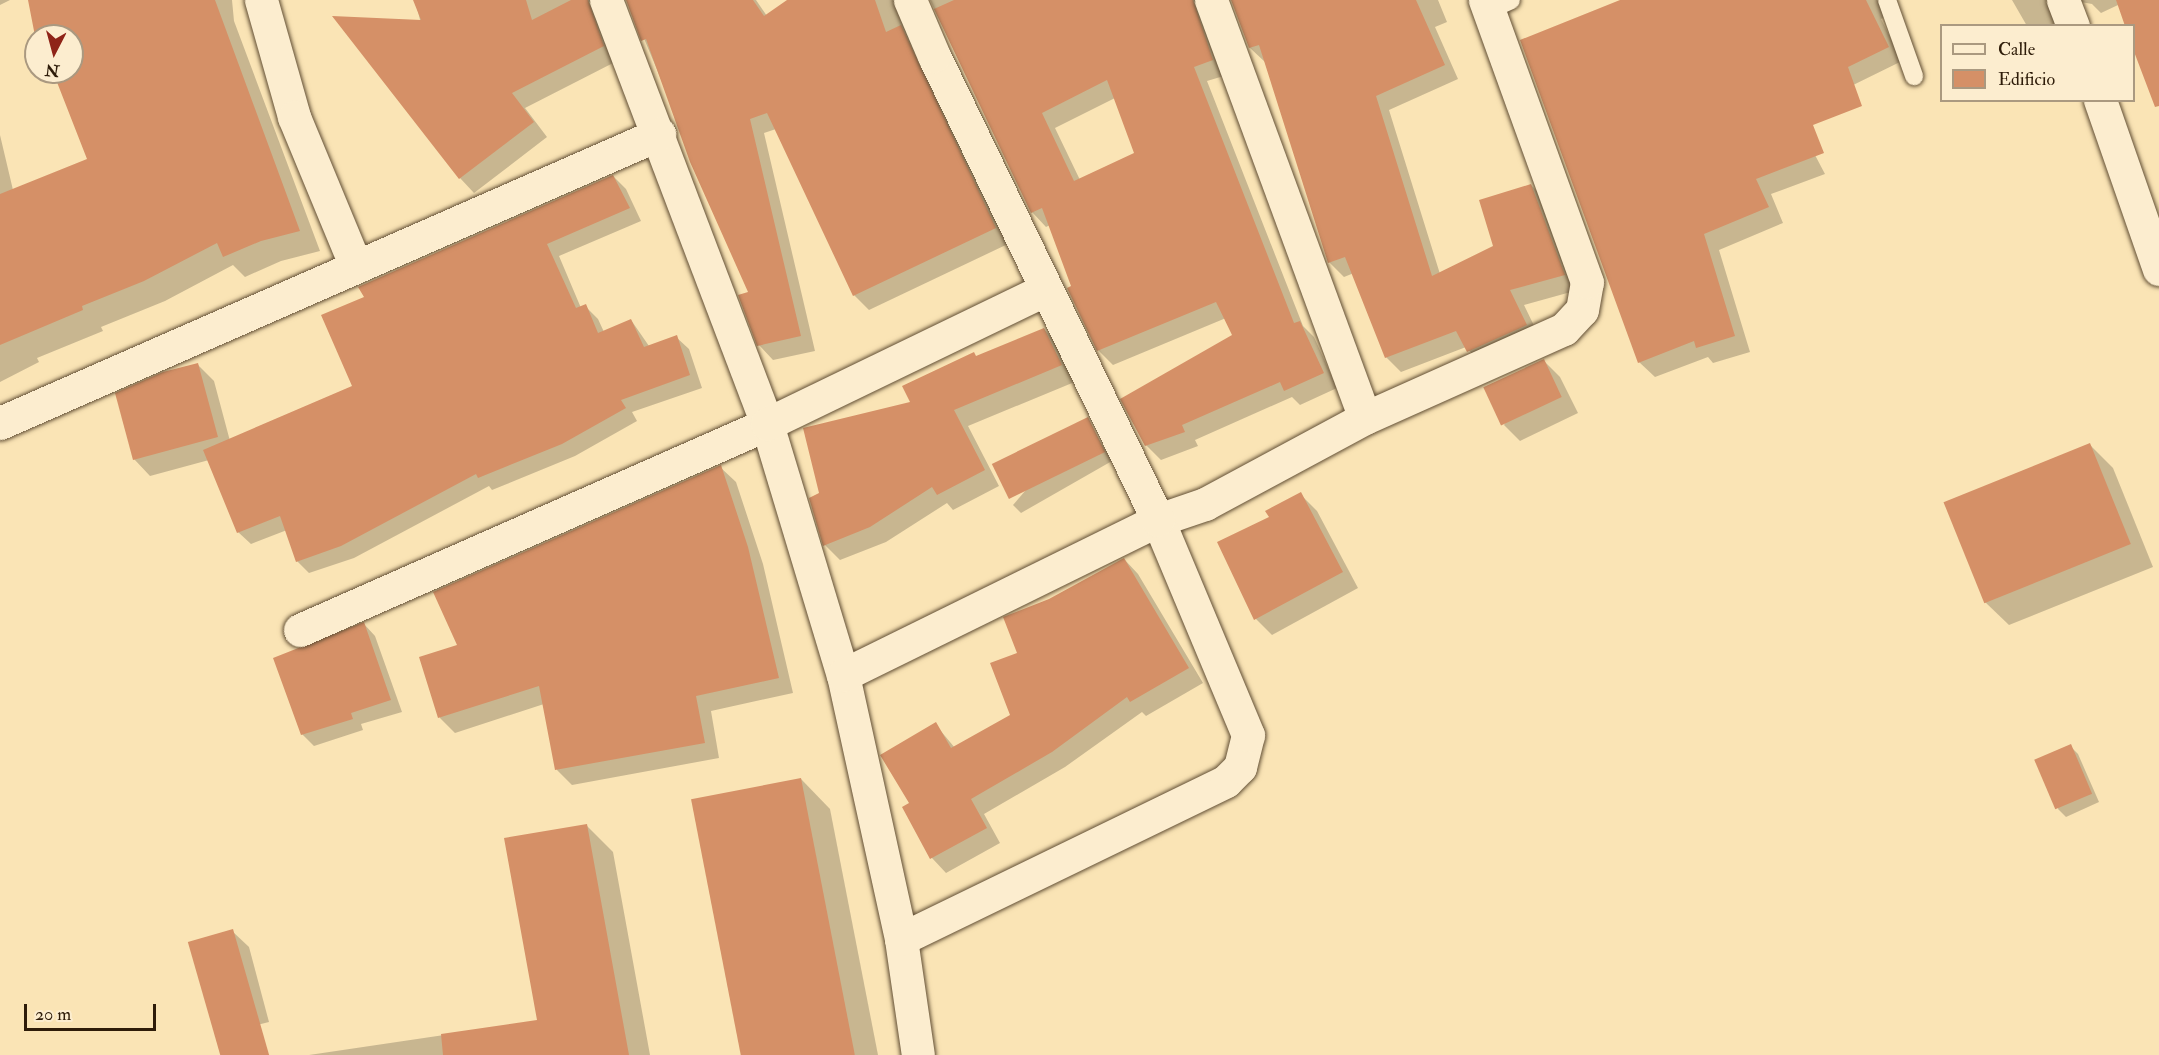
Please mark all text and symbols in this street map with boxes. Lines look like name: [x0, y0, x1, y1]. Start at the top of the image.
north arrow: [24, 24, 84, 84]
legend: [1940, 24, 2135, 102]
text: Calle: [1998, 38, 2035, 61]
text: N: [44, 59, 61, 81]
text: Edificio: [1998, 68, 2055, 91]
scale bar: [27, 992, 159, 1030]
text: 20 m: [35, 1003, 71, 1026]

